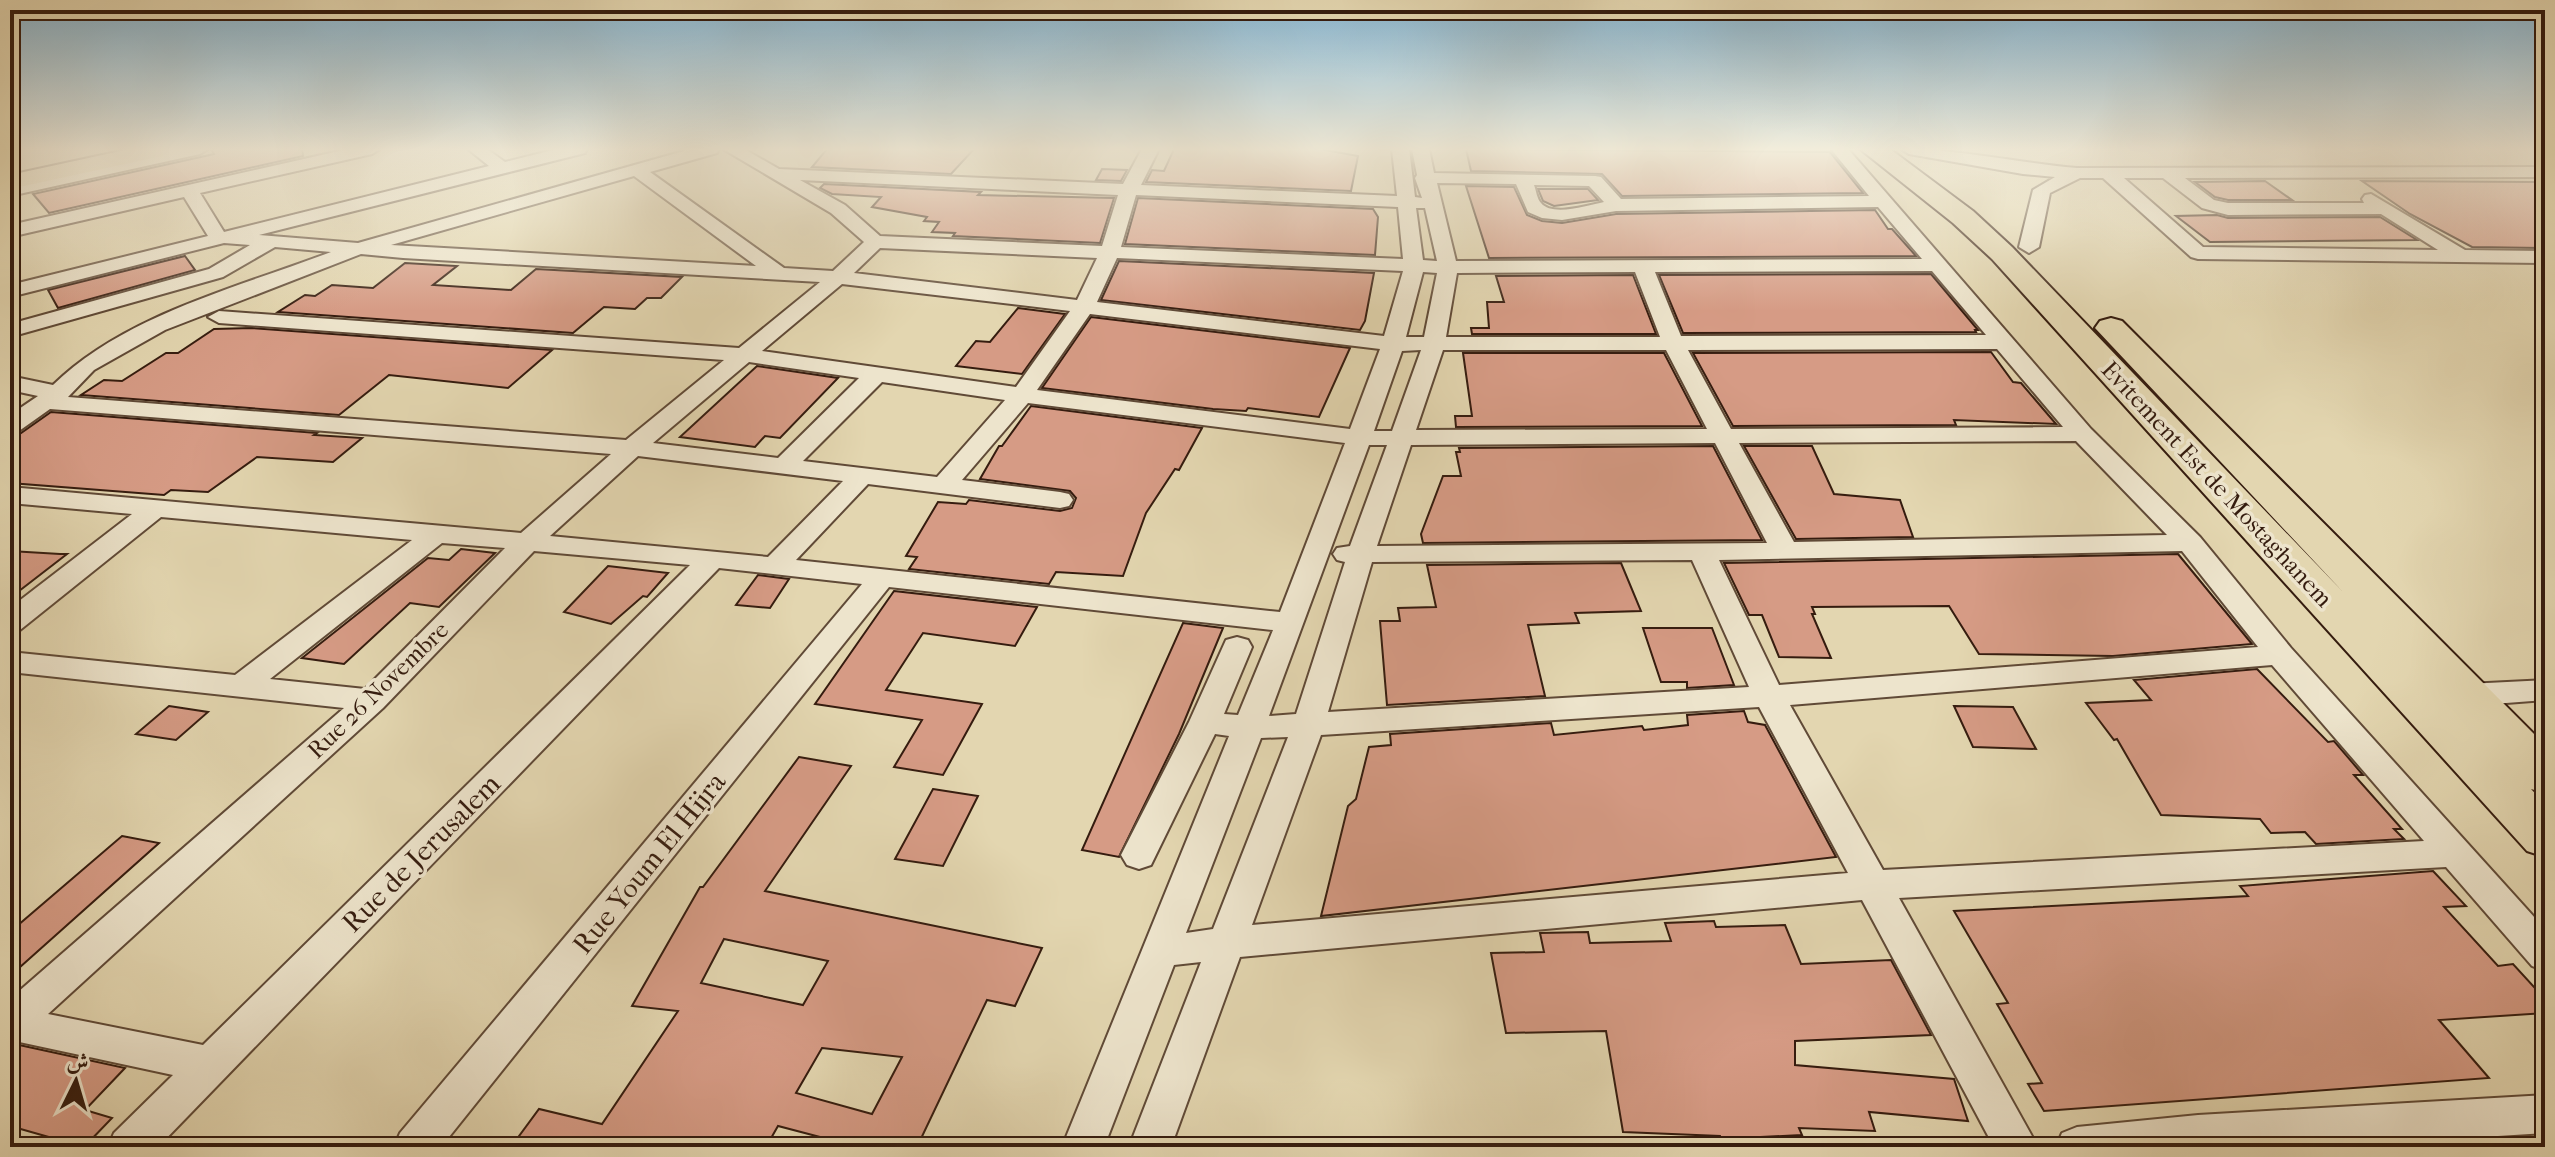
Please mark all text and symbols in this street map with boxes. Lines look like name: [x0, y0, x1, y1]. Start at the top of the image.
street label: Evitement Est de Mostaghanem: [2096, 355, 2338, 613]
street label: Rue 26 Novembre: [302, 616, 454, 764]
street label: Rue Youm El Hijra: [566, 765, 733, 961]
street label: Rue de Jerusalem: [335, 767, 507, 939]
north arrow: [36, 1041, 116, 1121]
text: ش: [66, 1048, 90, 1076]

